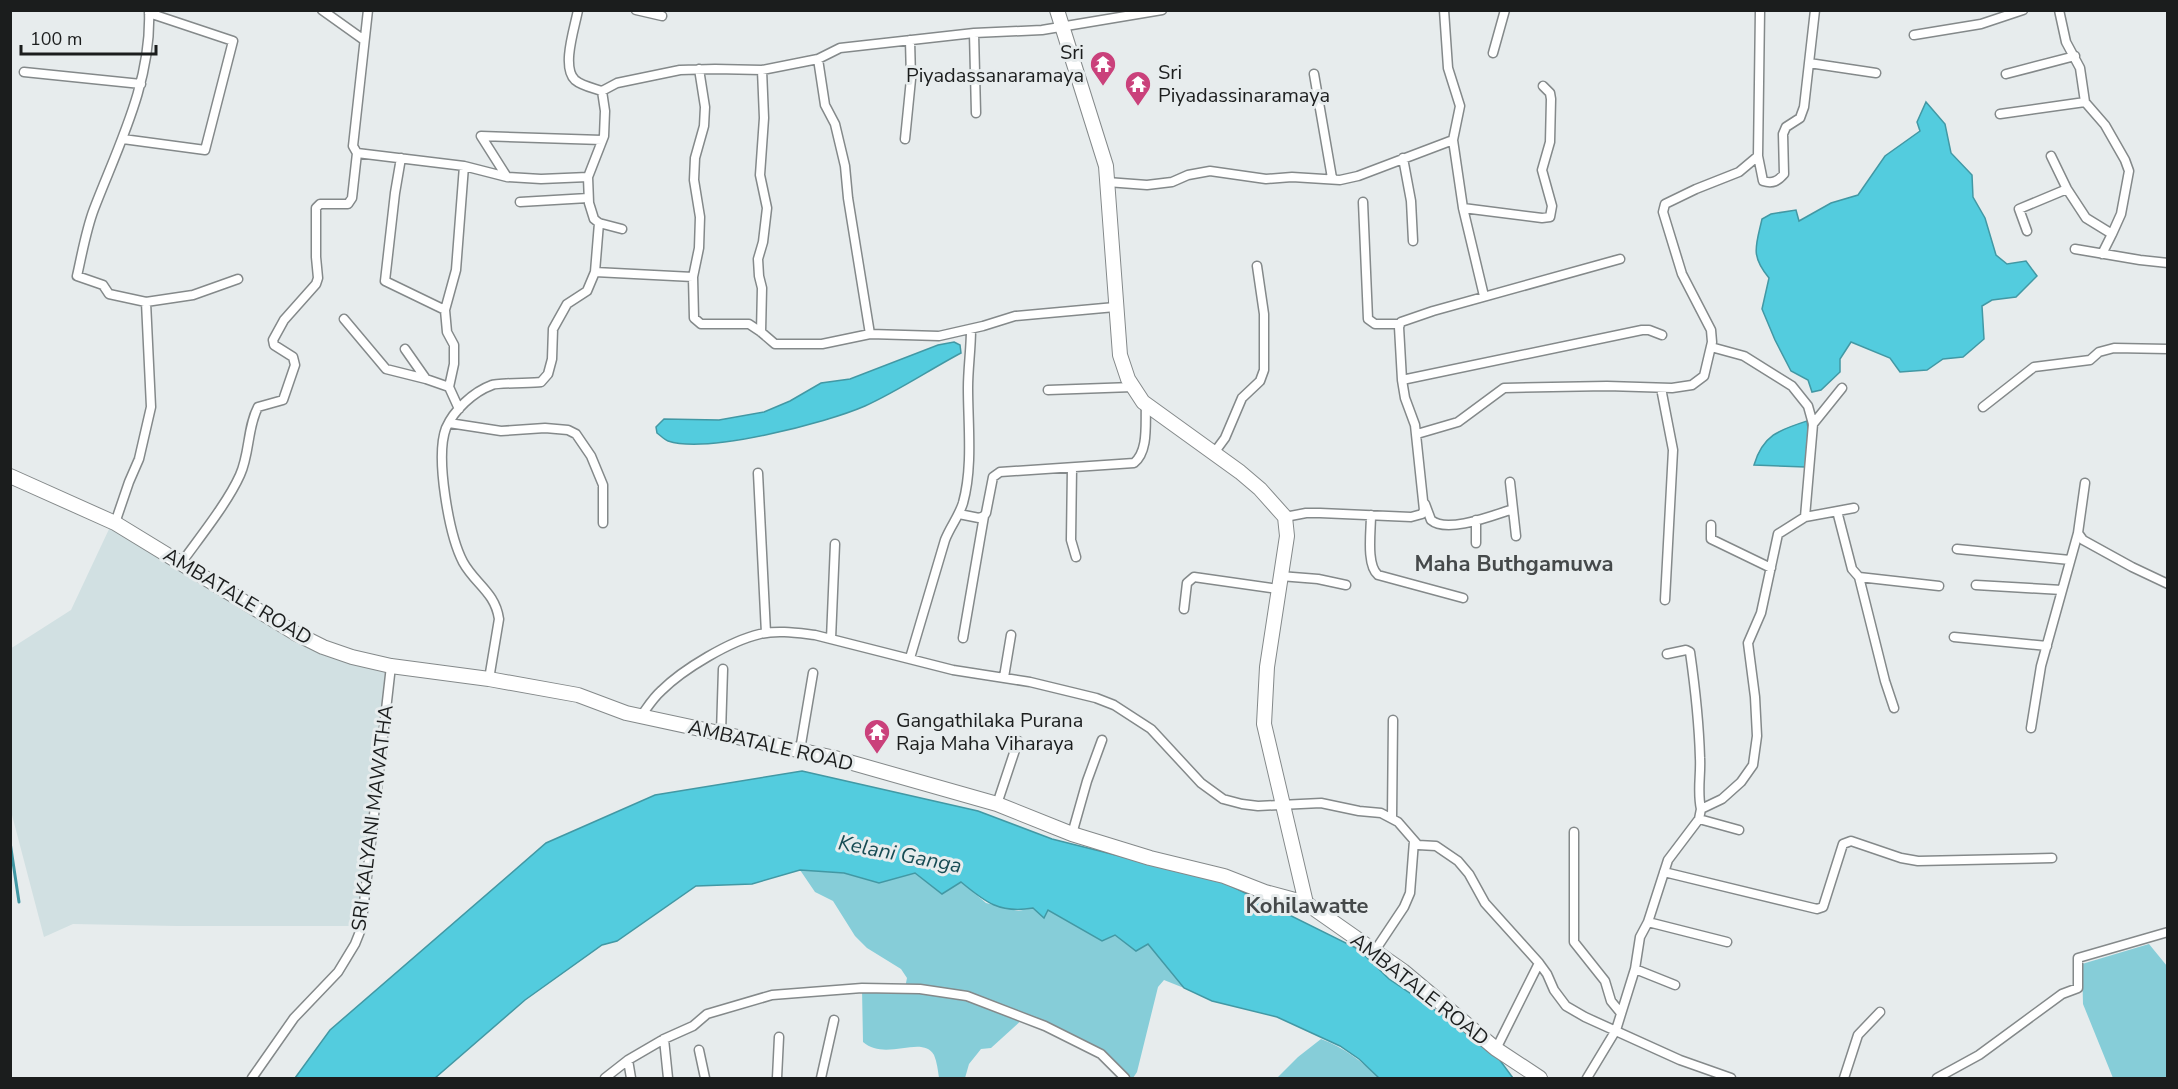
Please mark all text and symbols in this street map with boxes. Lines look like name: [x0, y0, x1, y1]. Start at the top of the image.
scale bar: [21, 18, 156, 56]
text: 100 m: [30, 27, 82, 51]
place label: Sri Piyadassanaramaya: [906, 39, 1084, 89]
temple icon: Sri Piyadassanaramaya: [1088, 49, 1118, 87]
place label: Sri Piyadassinaramaya: [1158, 59, 1330, 109]
temple icon: Sri Piyadassinaramaya: [1123, 69, 1153, 107]
street label: AMBATALE ROAD: [159, 541, 317, 651]
district label: Maha Buthgamuwa: [1414, 549, 1614, 579]
street label: SRI KALYANI MAWATHA: [345, 703, 400, 933]
place label: Gangathilaka Purana Raja Maha Viharaya: [896, 707, 1083, 757]
street label: AMBATALE ROAD: [686, 713, 856, 778]
temple icon: Gangathilaka Purana Raja Maha Viharaya: [862, 717, 892, 755]
water label: Kelani Ganga: [836, 828, 964, 880]
district label: Kohilawatte: [1245, 891, 1369, 921]
street label: AMBATALE ROAD: [1345, 927, 1494, 1052]

